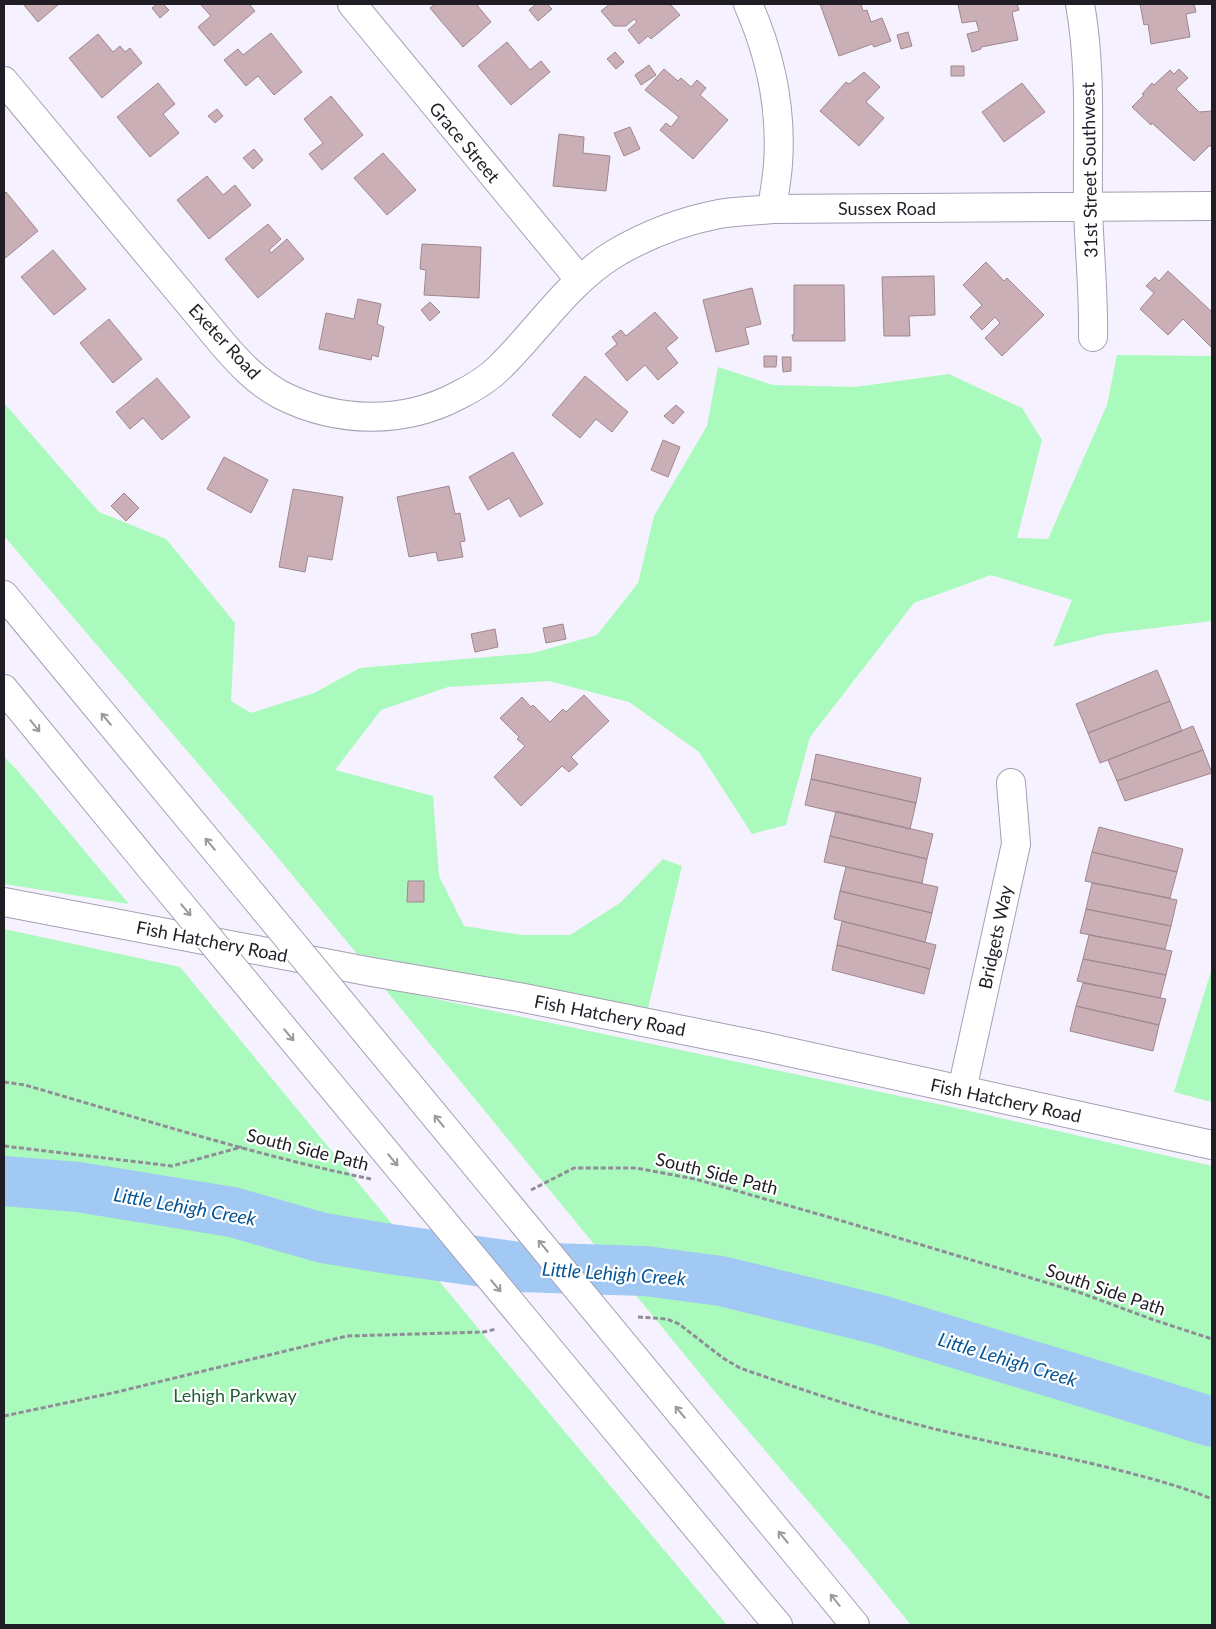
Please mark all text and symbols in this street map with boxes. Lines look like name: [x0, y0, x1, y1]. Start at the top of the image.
street label: 31st Street Southwest: [1076, 81, 1102, 258]
street label: Grace Street: [425, 97, 505, 187]
street label: Sussex Road: [838, 197, 936, 219]
street label: Exeter Road: [185, 299, 265, 383]
one-way arrow: [101, 713, 112, 726]
one-way arrow: [29, 720, 40, 733]
one-way arrow: [205, 838, 216, 851]
street label: Bridgets Way: [973, 883, 1017, 991]
one-way arrow: [180, 903, 191, 916]
street label: Fish Hatchery Road: [134, 916, 290, 966]
street label: Fish Hatchery Road: [532, 990, 688, 1040]
one-way arrow: [284, 1028, 295, 1041]
street label: Fish Hatchery Road: [929, 1073, 1083, 1127]
one-way arrow: [434, 1114, 445, 1127]
street label: South Side Path: [245, 1123, 371, 1175]
street label: South Side Path: [654, 1147, 780, 1199]
one-way arrow: [387, 1153, 398, 1166]
water label: Little Lehigh Creek: [112, 1182, 259, 1230]
one-way arrow: [537, 1240, 548, 1253]
water label: Little Lehigh Creek: [541, 1256, 688, 1290]
street label: South Side Path: [1043, 1258, 1169, 1320]
one-way arrow: [491, 1279, 502, 1292]
water label: Little Lehigh Creek: [936, 1327, 1081, 1391]
park label: Lehigh Parkway: [173, 1384, 298, 1406]
one-way arrow: [674, 1406, 685, 1419]
one-way arrow: [778, 1531, 789, 1544]
one-way arrow: [829, 1594, 840, 1607]

